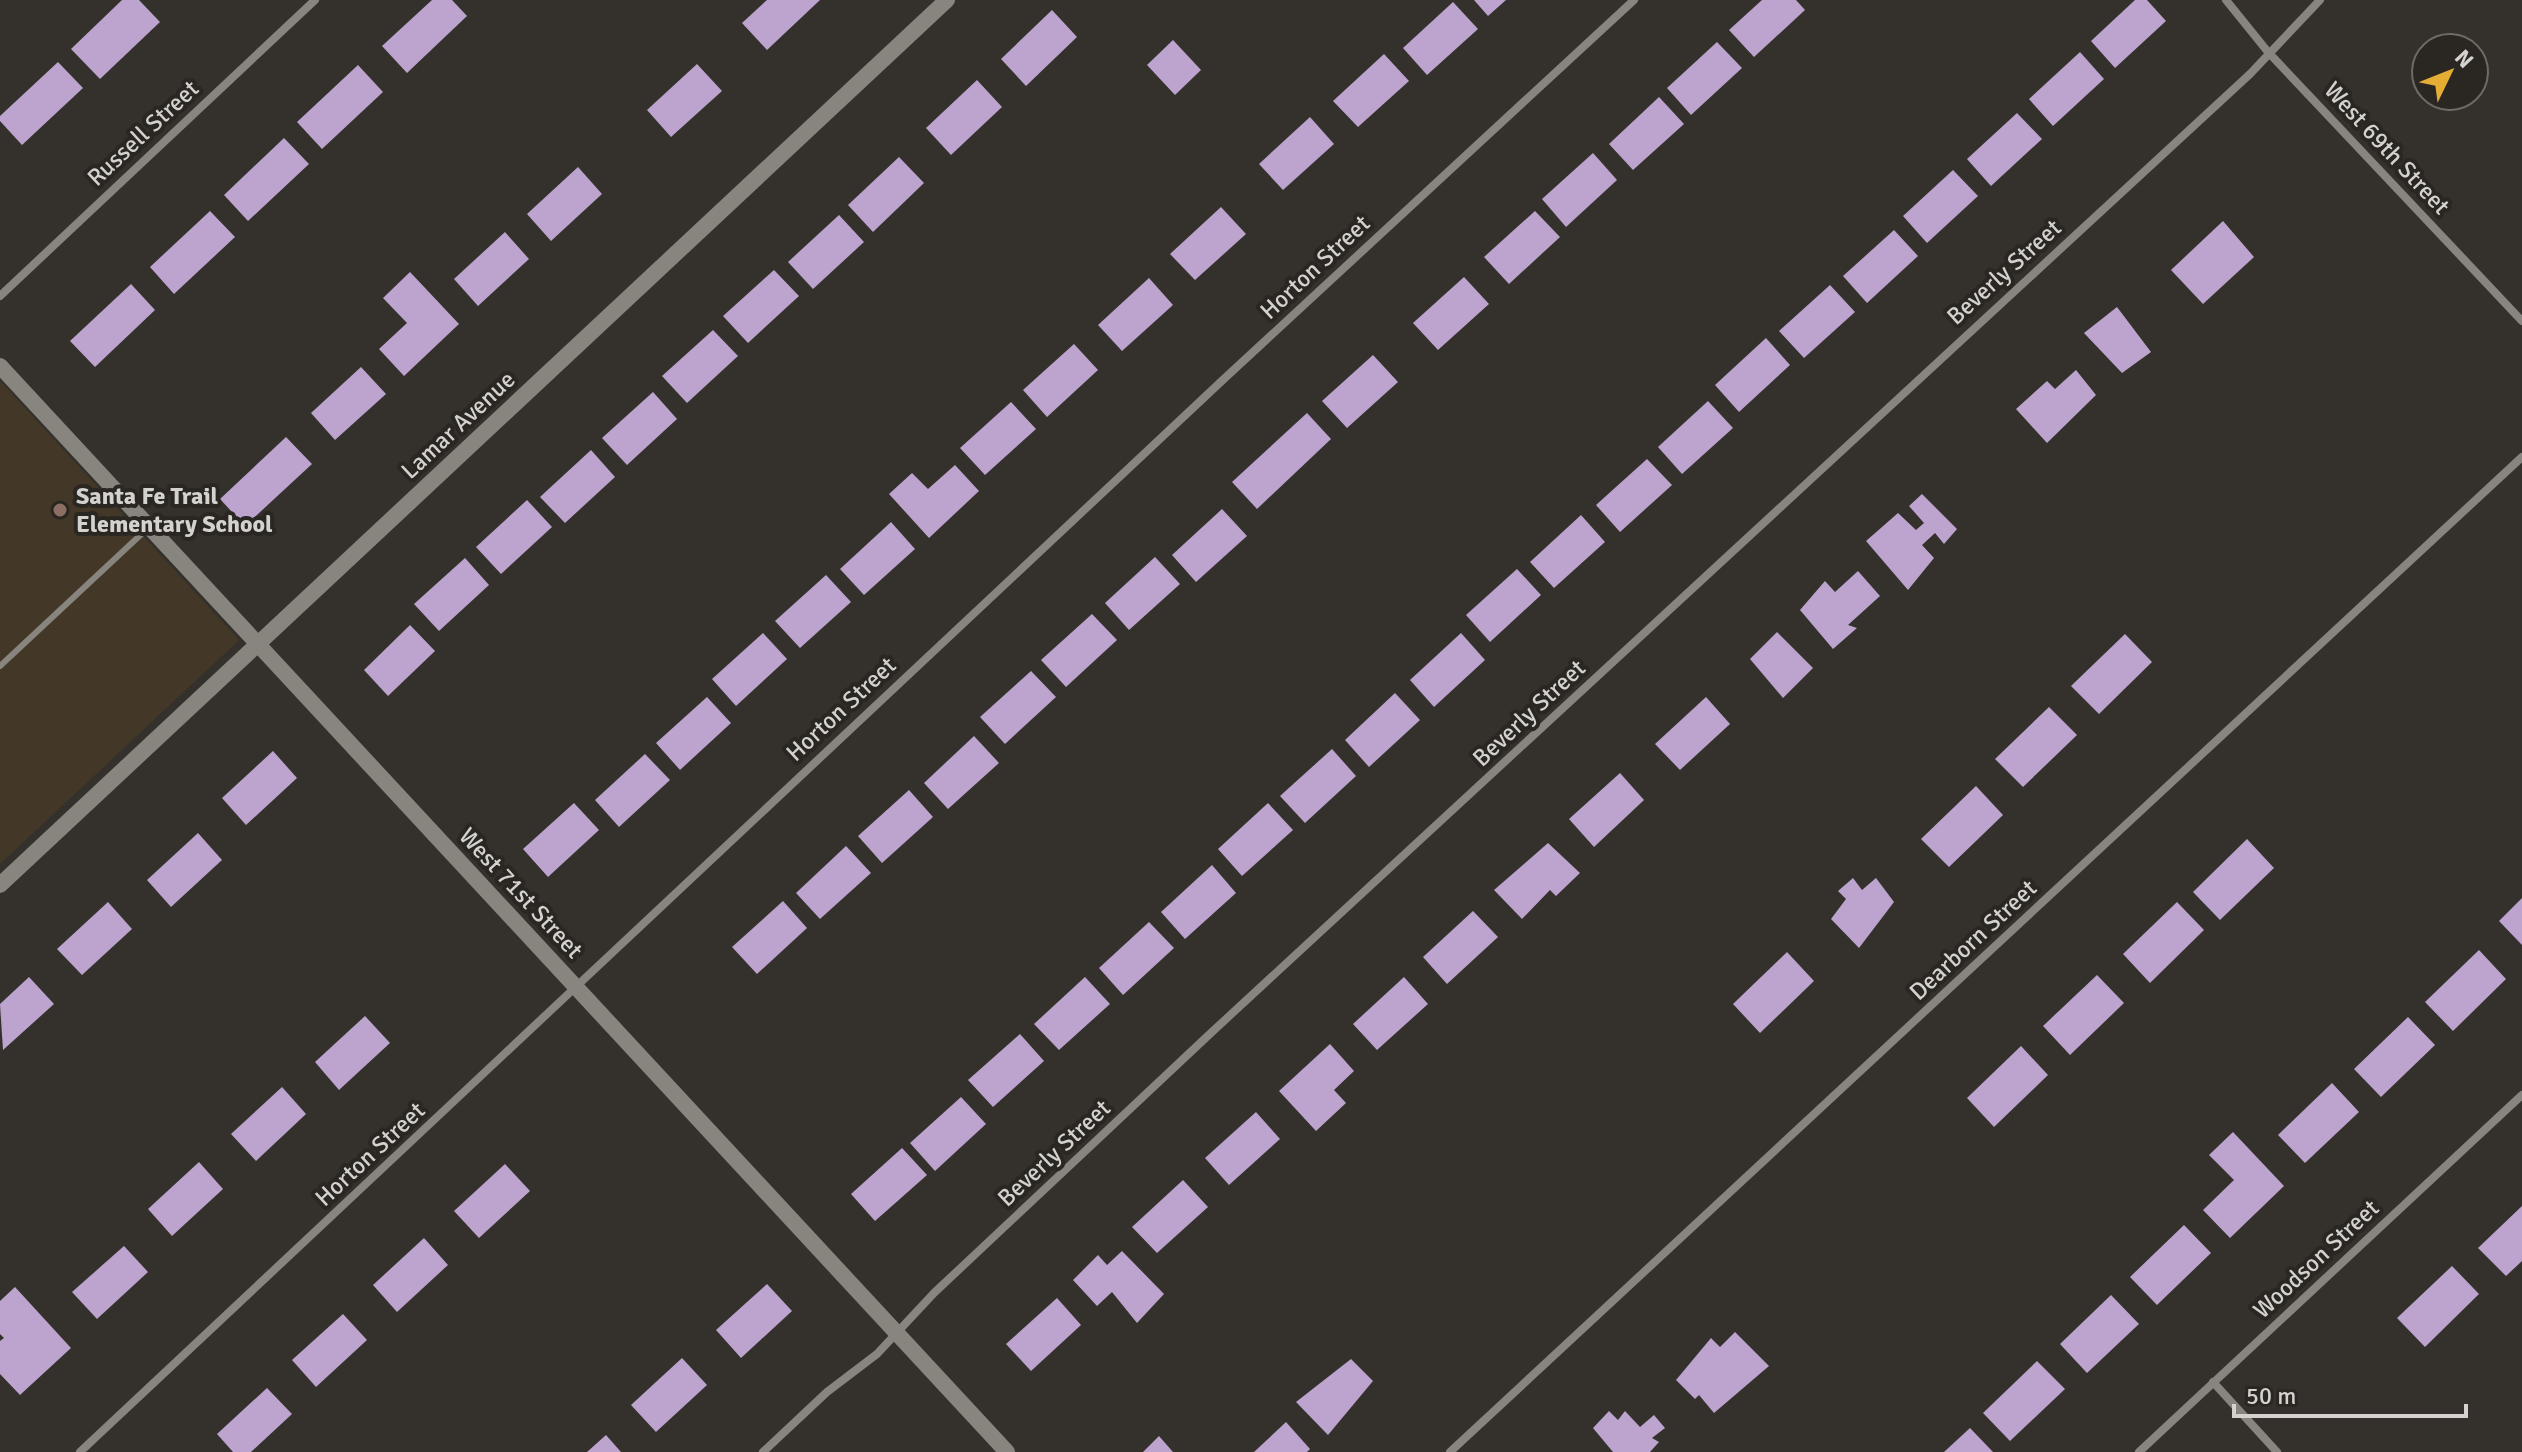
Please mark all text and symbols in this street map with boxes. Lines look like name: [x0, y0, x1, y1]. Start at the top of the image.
north arrow: [2410, 32, 2490, 112]
text: N: [2449, 44, 2479, 74]
street label: Russell Street: [81, 74, 205, 192]
street label: West 69th Street: [2318, 75, 2456, 221]
street label: Horton Street: [1254, 208, 1376, 326]
street label: Beverly Street: [1941, 213, 2067, 331]
street label: Lamar Avenue: [395, 365, 521, 485]
place label: Santa Fe Trail Elementary School: [76, 481, 273, 539]
marker: Santa Fe Trail Elementary School: [51, 501, 69, 519]
street label: Horton Street: [780, 650, 902, 768]
street label: Beverly Street: [1466, 653, 1592, 773]
street label: West 71st Street: [453, 821, 589, 965]
street label: Dearborn Street: [1903, 873, 2043, 1007]
street label: Beverly Street: [991, 1093, 1117, 1213]
street label: Horton Street: [309, 1095, 431, 1213]
street label: Woodson Street: [2247, 1193, 2385, 1325]
scale bar: [2234, 1368, 2466, 1418]
text: 50 m: [2246, 1381, 2296, 1411]

